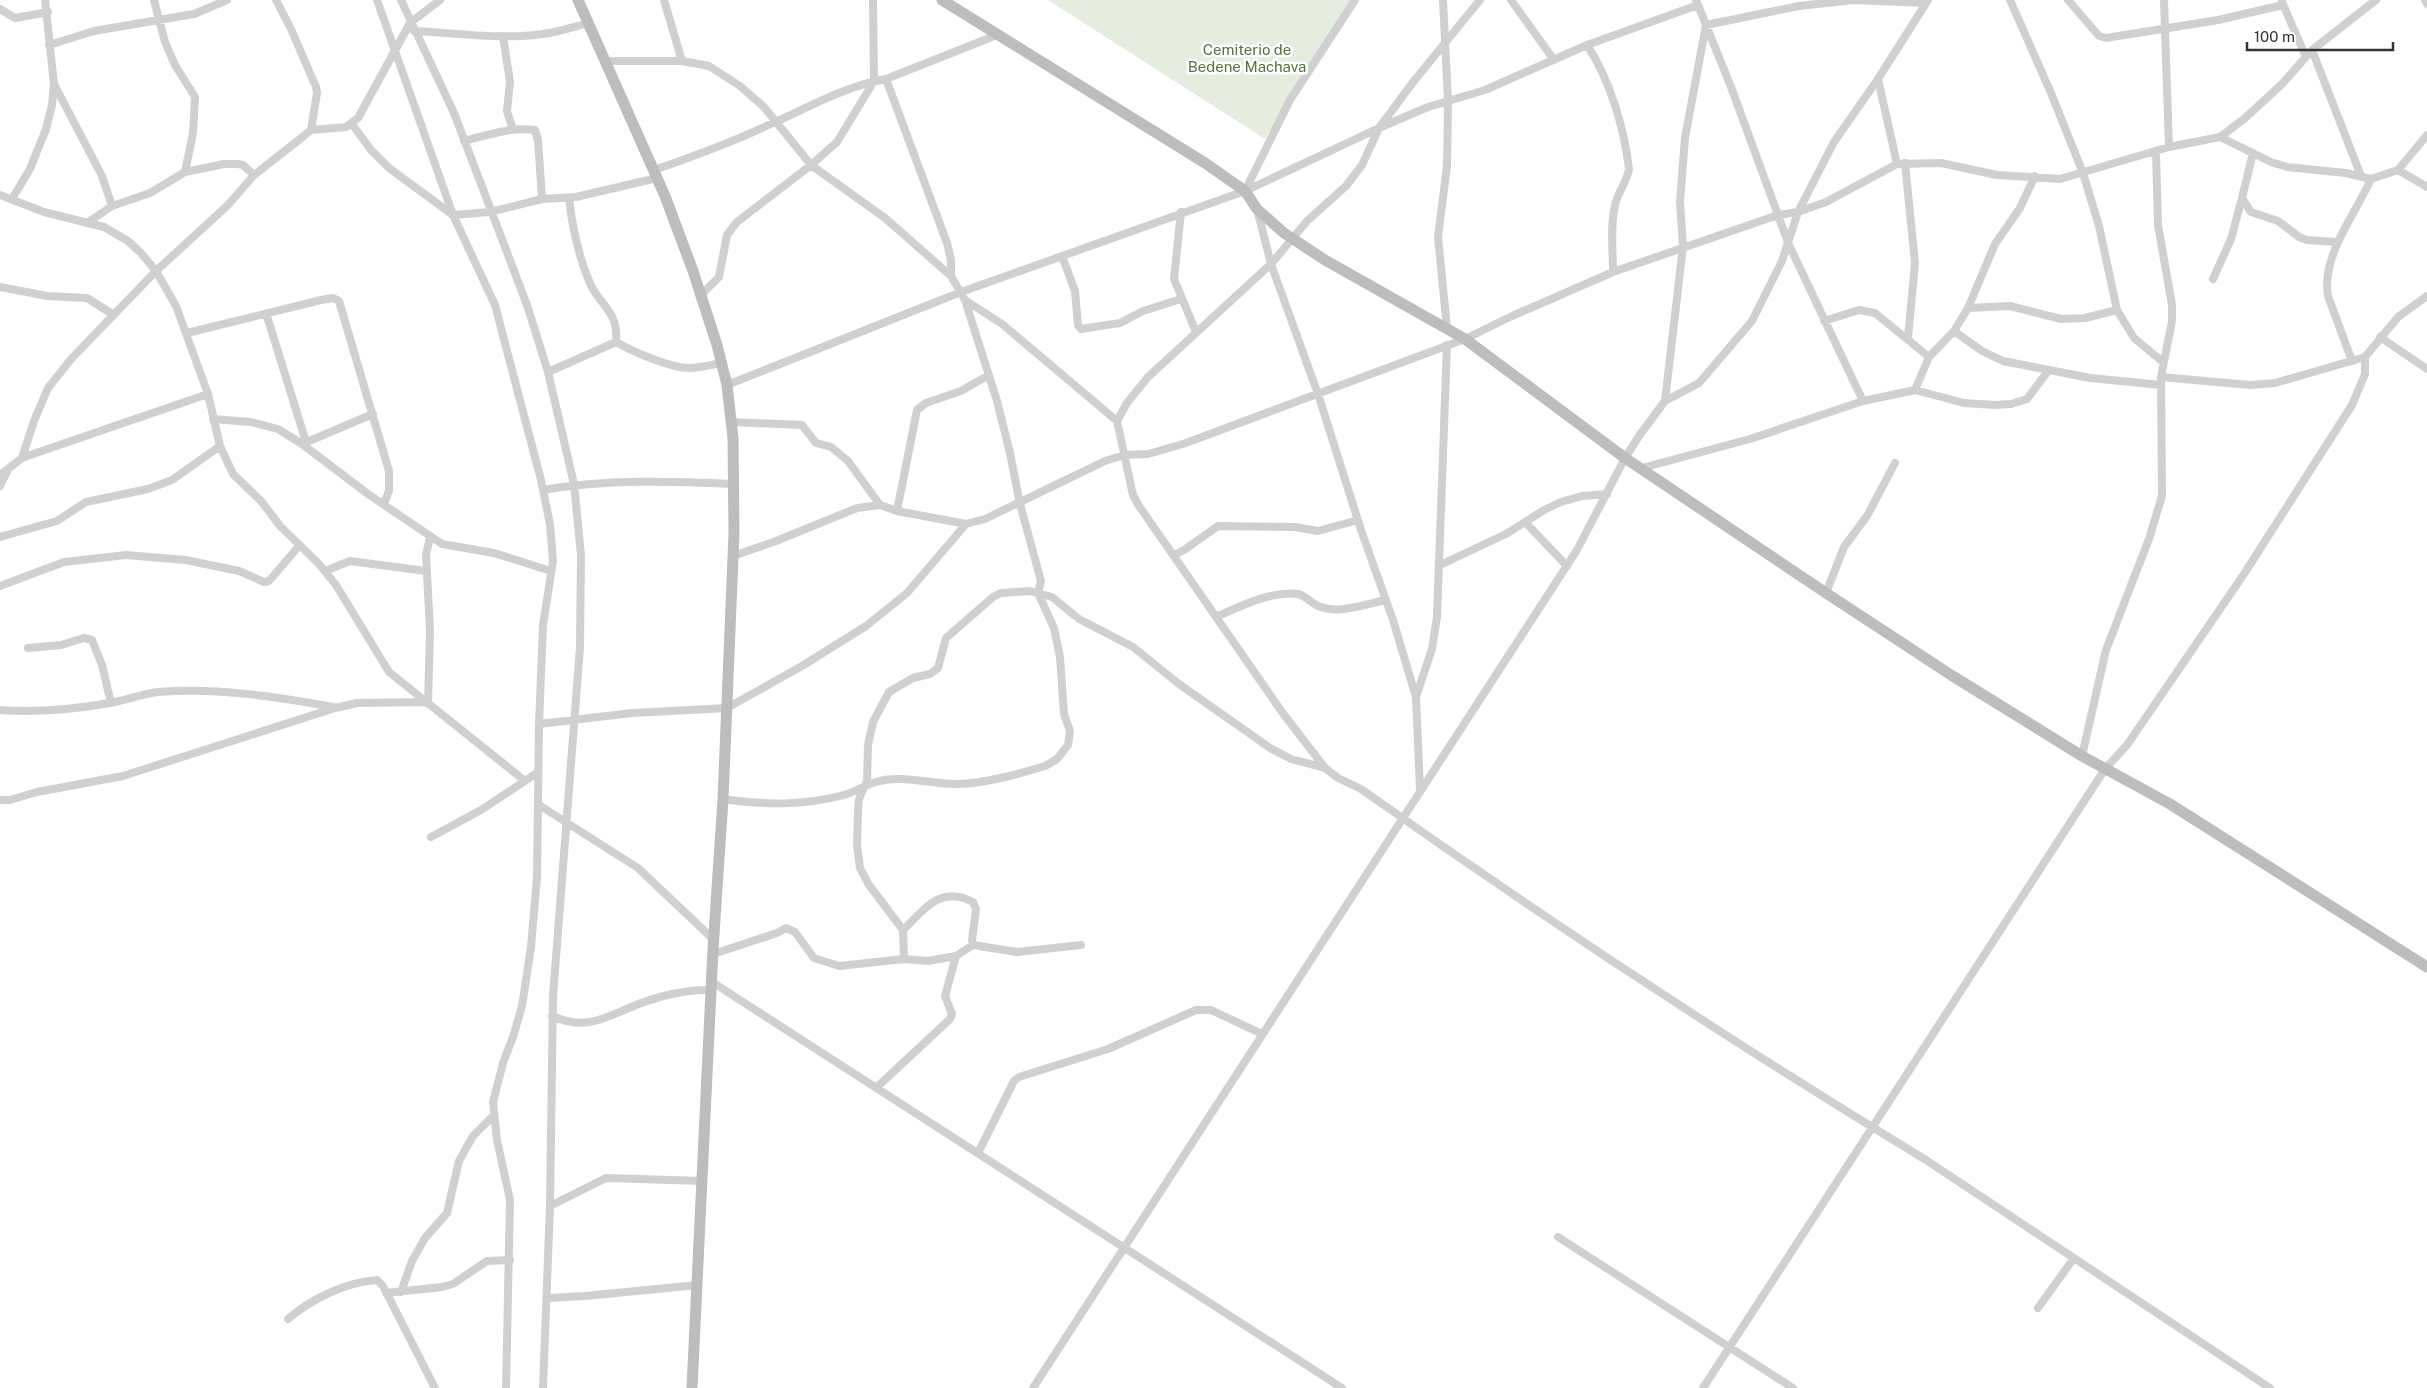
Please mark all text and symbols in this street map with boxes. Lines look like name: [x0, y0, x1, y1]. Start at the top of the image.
scale bar: [2247, 20, 2393, 52]
text: 100 m: [2254, 28, 2295, 45]
park label: Cemiterio de Bedene Machava: [1188, 41, 1306, 75]

